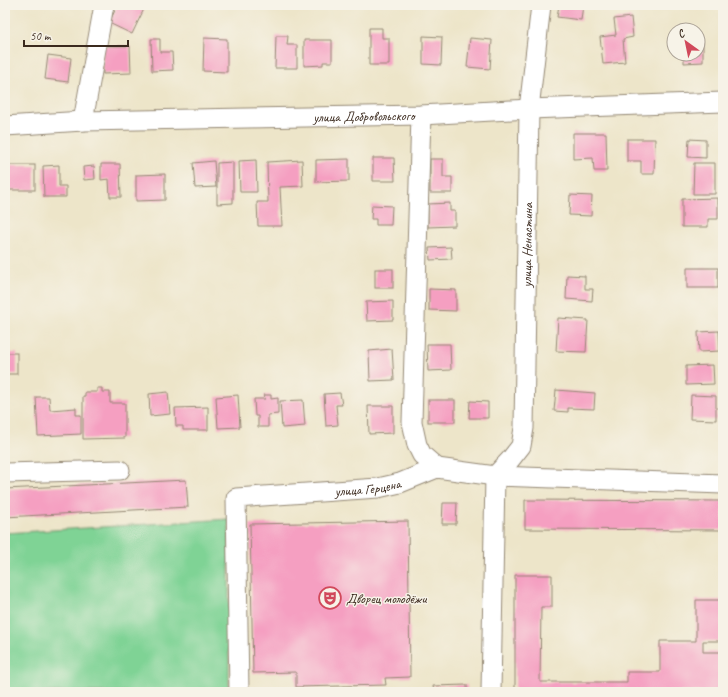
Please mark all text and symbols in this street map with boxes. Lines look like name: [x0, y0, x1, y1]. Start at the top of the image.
scale bar: [24, 22, 128, 48]
north arrow: [666, 22, 706, 62]
text: С: [674, 25, 688, 41]
text: 50 m: [30, 28, 52, 44]
street label: улица Добровольского: [312, 107, 417, 126]
street label: улица Ненастина: [518, 202, 537, 288]
street label: улица Герцена: [333, 475, 403, 500]
theatre icon: Дворец молодёжи: [317, 585, 343, 611]
place label: Дворец молодёжи: [346, 590, 427, 607]

